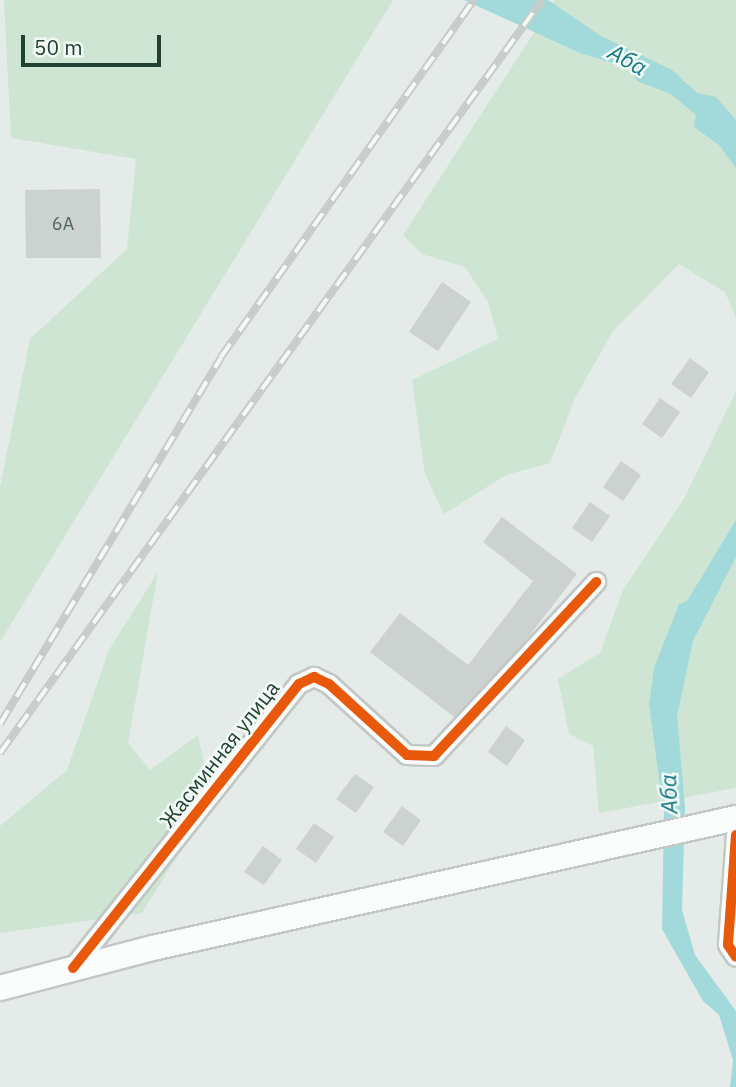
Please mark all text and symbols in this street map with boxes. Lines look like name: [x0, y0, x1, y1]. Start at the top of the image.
scale bar: [24, 21, 164, 65]
text: 50 m: [34, 33, 83, 61]
water label: Аба: [604, 37, 652, 81]
house number: 6А: [52, 213, 74, 235]
street label: Жасминная улица: [154, 676, 284, 832]
water label: Аба: [654, 774, 682, 814]

